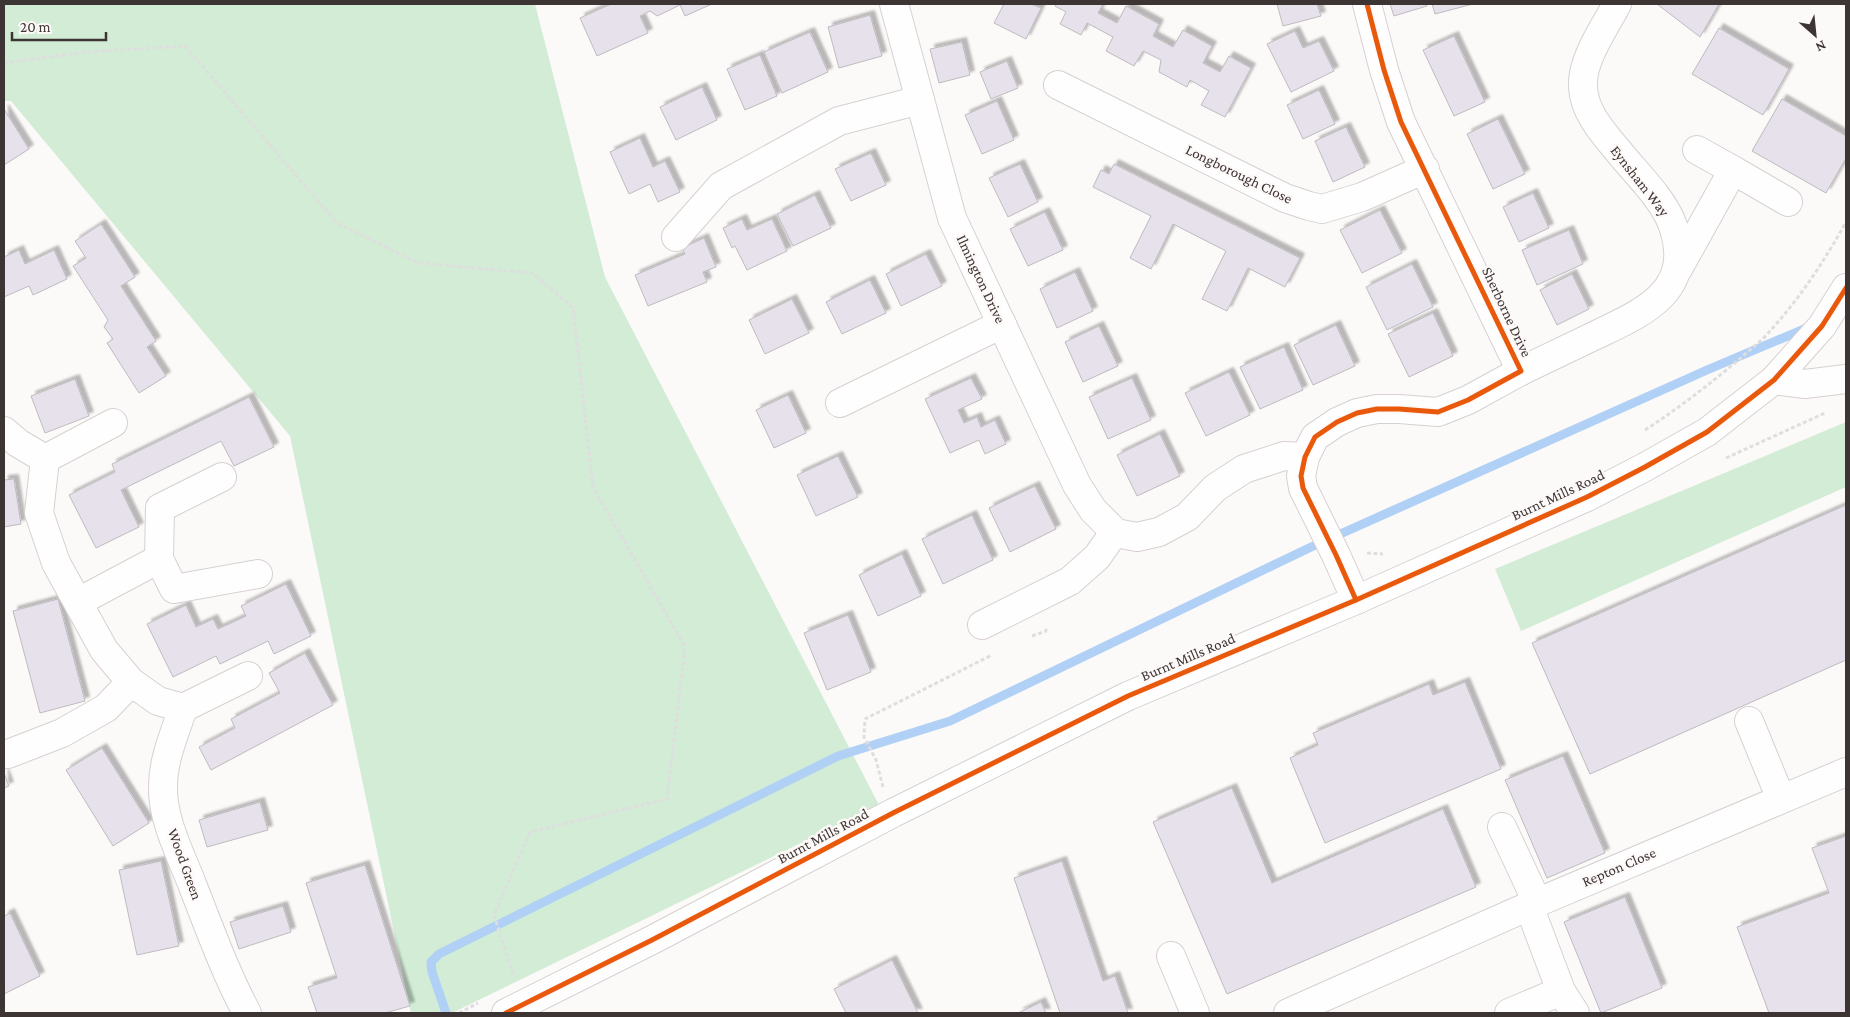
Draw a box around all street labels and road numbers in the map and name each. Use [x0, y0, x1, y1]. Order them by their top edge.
street label: Longborough Close [1183, 141, 1295, 208]
street label: Eynsham Way [1607, 142, 1673, 220]
street label: Ilmington Drive [953, 232, 1009, 326]
street label: Sherborne Drive [1479, 264, 1535, 360]
street label: Burnt Mills Road [1509, 466, 1607, 524]
street label: Burnt Mills Road [1139, 630, 1238, 684]
street label: Burnt Mills Road [775, 805, 871, 867]
street label: Wood Green [165, 826, 205, 902]
street label: Repton Close [1580, 844, 1659, 891]

